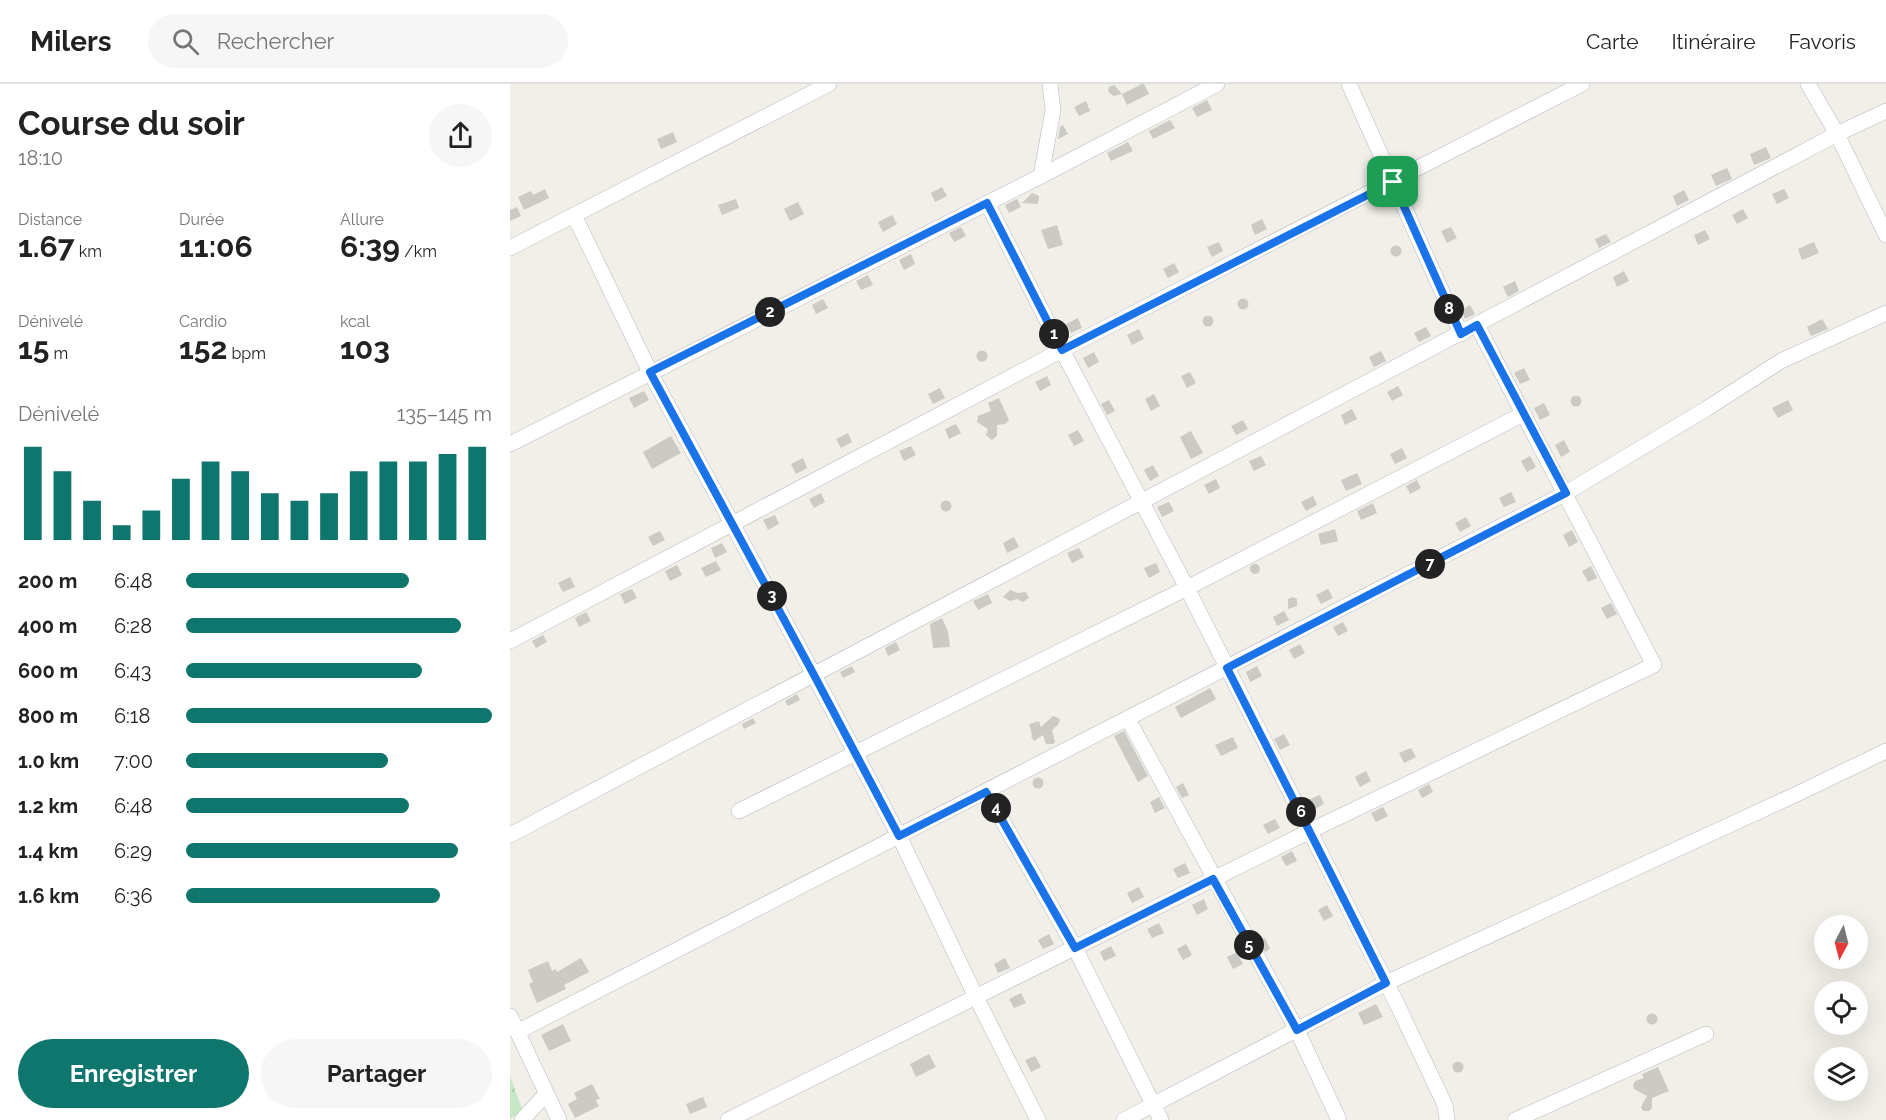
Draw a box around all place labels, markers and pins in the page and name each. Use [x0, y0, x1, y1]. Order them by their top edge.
pin [1367, 156, 1418, 207]
pin: 8 [1434, 294, 1464, 324]
pin: 2 [755, 297, 785, 327]
pin: 1 [1039, 319, 1069, 349]
pin: 7 [1415, 549, 1445, 579]
pin: 3 [757, 581, 787, 611]
pin: 4 [981, 793, 1011, 823]
pin: 6 [1286, 797, 1316, 827]
pin: 5 [1234, 930, 1264, 960]

